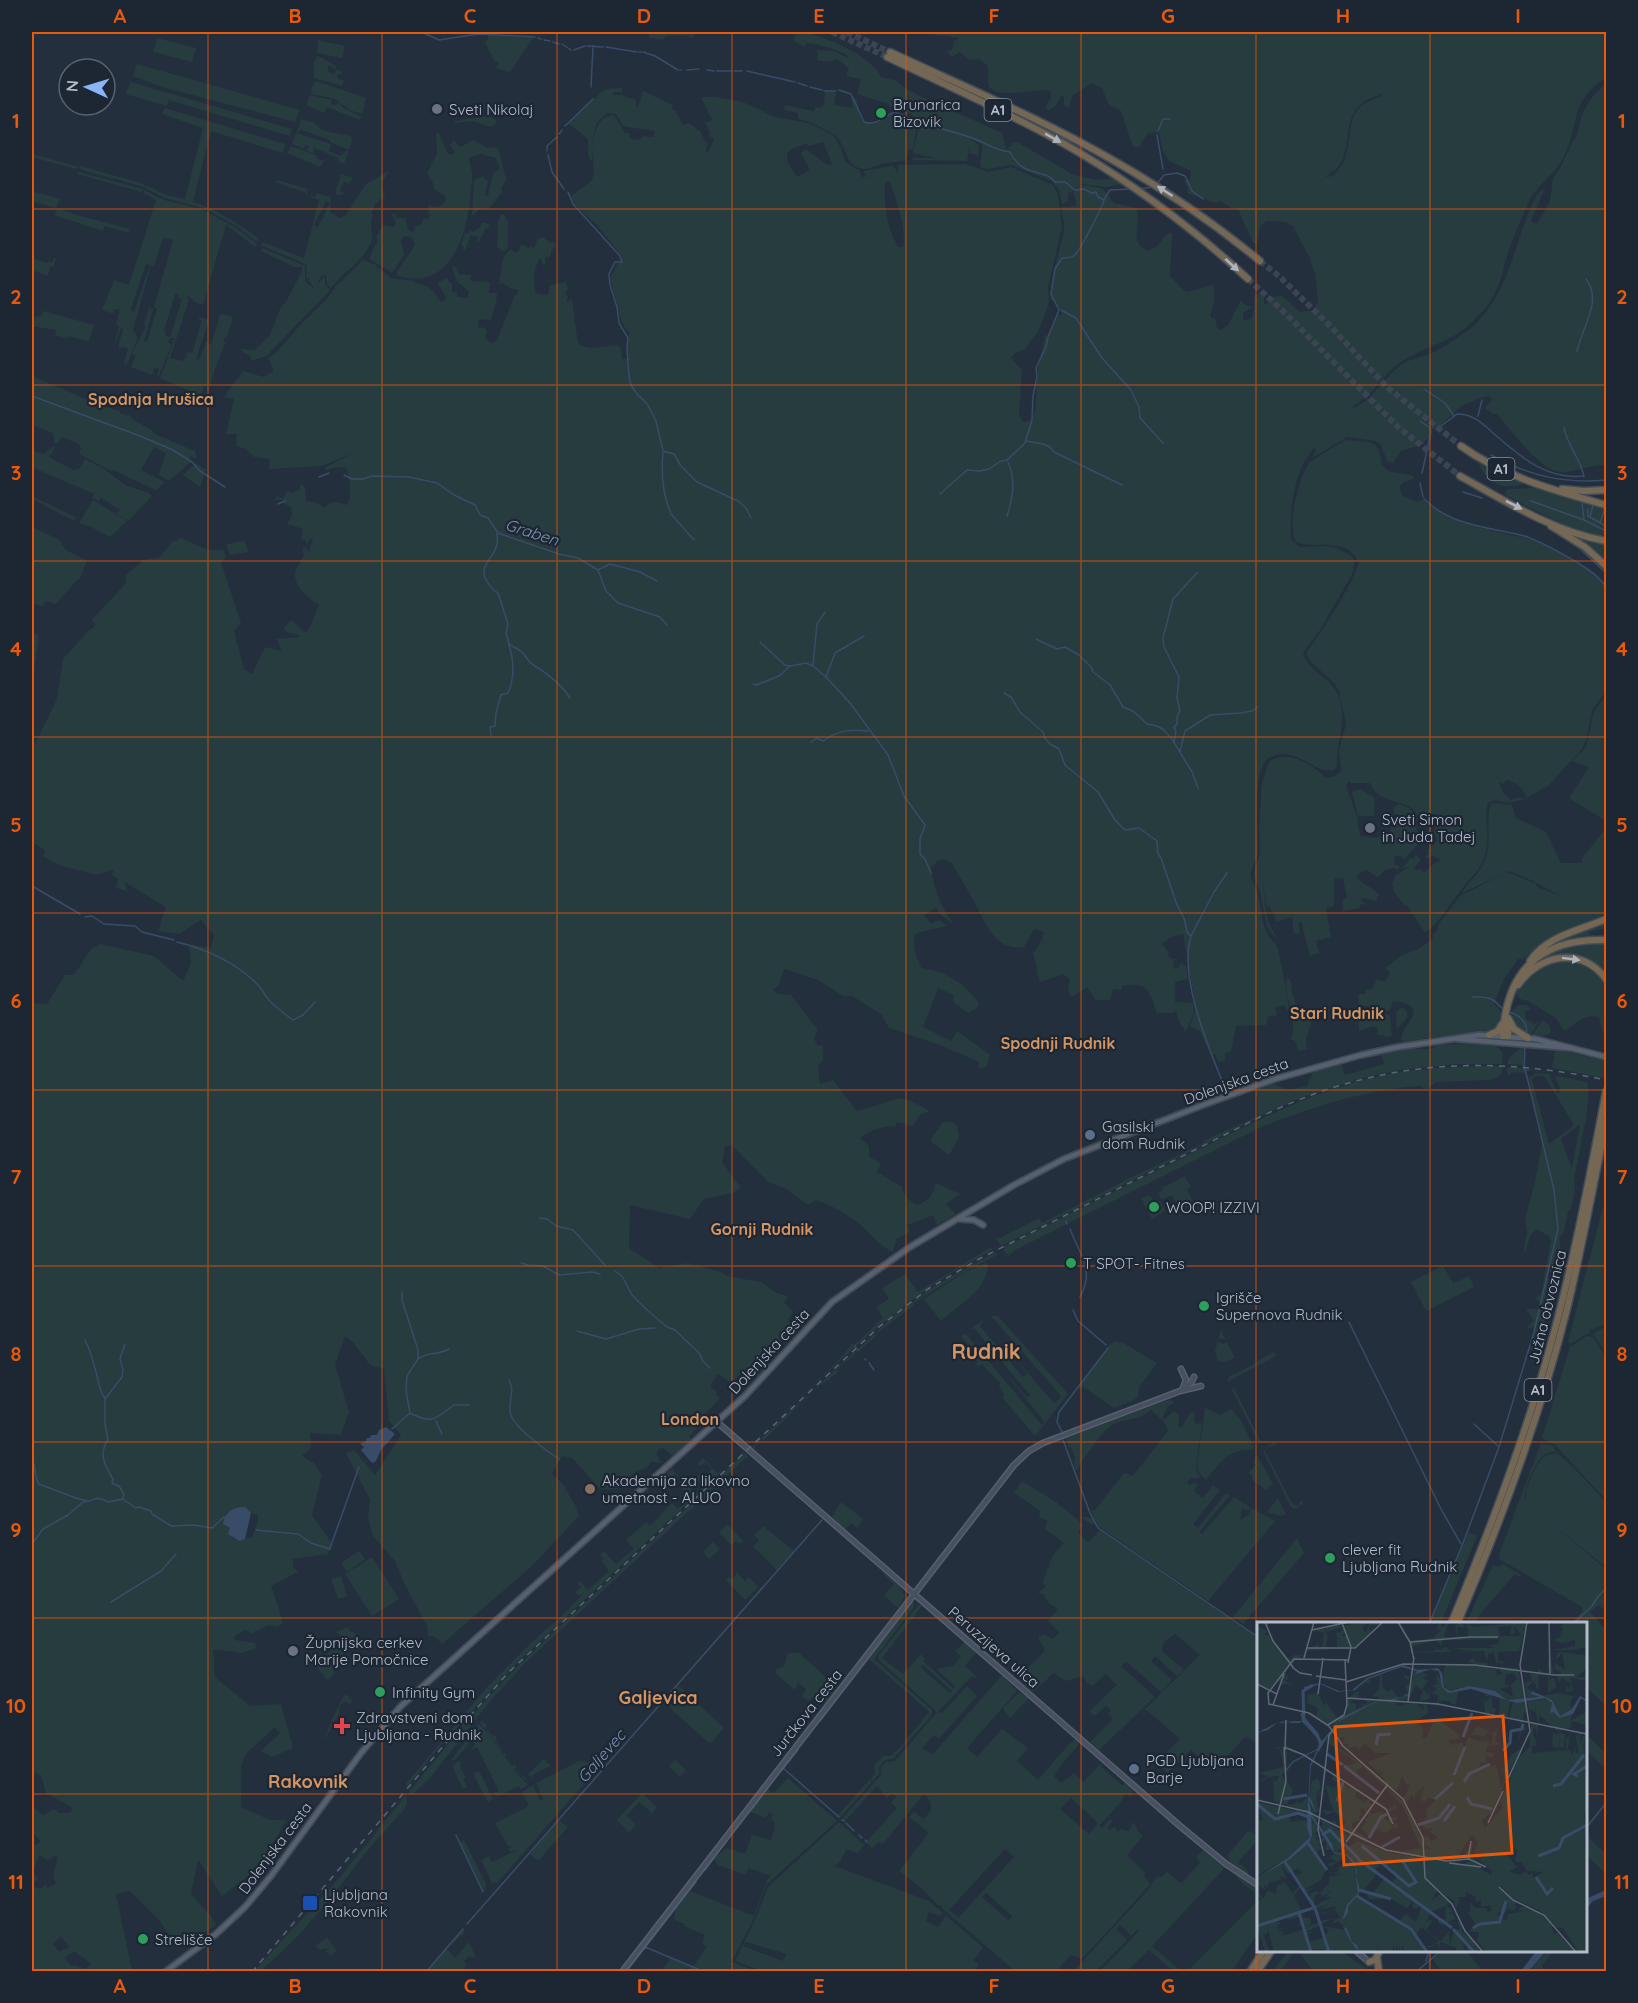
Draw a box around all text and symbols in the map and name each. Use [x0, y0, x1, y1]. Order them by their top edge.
text: A [114, 3, 127, 28]
text: B [288, 3, 302, 28]
text: C [464, 3, 477, 28]
text: D [637, 3, 651, 28]
text: E [813, 3, 825, 28]
text: F [988, 3, 1000, 28]
text: G [1161, 3, 1175, 28]
text: H [1336, 3, 1350, 28]
text: I [1515, 3, 1521, 28]
north arrow [57, 57, 117, 117]
text: N [62, 79, 82, 93]
place label: Brunarica Bizovik [893, 95, 961, 131]
road number: A1 [984, 99, 1012, 121]
place label: Sveti Nikolaj [449, 100, 534, 119]
marker: Sveti Nikolaj [430, 102, 444, 116]
marker: Brunarica Bizovik [874, 106, 888, 120]
text: 1 [12, 108, 20, 133]
text: 1 [1618, 108, 1626, 133]
one-way arrow [1045, 133, 1062, 143]
one-way arrow [1157, 186, 1173, 197]
one-way arrow [1224, 258, 1239, 271]
text: 2 [10, 284, 22, 309]
text: 2 [1616, 284, 1628, 309]
district label: Spodnja Hrušica [88, 389, 214, 409]
road number: A1 [1488, 458, 1514, 480]
text: 3 [11, 460, 21, 485]
text: 3 [1617, 460, 1627, 485]
one-way arrow [1505, 500, 1522, 509]
water label: Graben [503, 514, 562, 550]
text: 4 [10, 636, 22, 661]
text: 4 [1616, 636, 1628, 661]
place label: Sveti Simon in Juda Tadej [1382, 810, 1476, 846]
text: 5 [10, 812, 22, 837]
text: 5 [1616, 812, 1628, 837]
marker: Sveti Simon in Juda Tadej [1363, 821, 1377, 835]
one-way arrow [1562, 954, 1581, 963]
text: 6 [10, 988, 22, 1013]
text: 6 [1616, 988, 1628, 1013]
district label: Stari Rudnik [1290, 1003, 1384, 1023]
district label: Spodnji Rudnik [1001, 1033, 1115, 1053]
street label: Dolenjska cesta [1181, 1053, 1291, 1109]
place label: Gasilski dom Rudnik [1102, 1117, 1185, 1153]
marker: Gasilski dom Rudnik [1083, 1128, 1097, 1142]
text: 7 [11, 1164, 22, 1189]
text: 7 [1617, 1164, 1628, 1189]
place label: WOOP! IZZIVI [1166, 1198, 1260, 1217]
marker: WOOP! IZZIVI [1147, 1200, 1161, 1214]
district label: Gornji Rudnik [711, 1219, 813, 1239]
street label: Južna obvoznica [1524, 1248, 1570, 1366]
place label: T SPOT- Fitnes [1083, 1254, 1185, 1273]
marker: T SPOT- Fitnes [1064, 1256, 1078, 1270]
place label: Igrišče Supernova Rudnik [1216, 1288, 1342, 1324]
marker: Igrišče Supernova Rudnik [1197, 1299, 1211, 1313]
street label: Dolenjska cesta [725, 1304, 813, 1398]
district label: Rudnik [951, 1338, 1021, 1364]
text: 8 [11, 1341, 22, 1366]
text: 8 [1617, 1341, 1628, 1366]
road number: A1 [1524, 1379, 1552, 1401]
district label: London [661, 1409, 719, 1429]
place label: Akademija za likovno umetnost - ALUO [602, 1471, 750, 1507]
marker: Akademija za likovno umetnost - ALUO [583, 1482, 597, 1496]
text: 9 [10, 1517, 22, 1542]
text: 9 [1616, 1517, 1628, 1542]
place label: clever fit Ljubljana Rudnik [1342, 1540, 1457, 1576]
marker: clever fit Ljubljana Rudnik [1323, 1551, 1337, 1565]
street label: Peruzzijeva ulica [944, 1602, 1044, 1692]
inset map [1257, 1622, 1587, 1952]
place label: Župnijska cerkev Marije Pomočnice [305, 1633, 429, 1669]
marker: Župnijska cerkev Marije Pomočnice [286, 1644, 300, 1658]
street label: Jurčkova cesta [766, 1665, 846, 1761]
place label: Infinity Gym [392, 1683, 475, 1702]
marker: Infinity Gym [373, 1685, 387, 1699]
district label: Galjevica [618, 1686, 698, 1709]
text: 10 [6, 1693, 26, 1718]
text: 10 [1612, 1693, 1632, 1718]
place label: Zdravstveni dom Ljubljana - Rudnik [356, 1708, 481, 1744]
marker: Zdravstveni dom Ljubljana - Rudnik [333, 1717, 351, 1735]
water label: Galjevec [573, 1724, 630, 1787]
place label: PGD Ljubljana Barje [1146, 1751, 1244, 1787]
marker: PGD Ljubljana Barje [1127, 1762, 1141, 1776]
district label: Rakovnik [268, 1770, 348, 1793]
street label: Dolenjska cesta [234, 1798, 316, 1898]
text: 11 [8, 1869, 24, 1894]
text: 11 [1614, 1869, 1630, 1894]
place label: Ljubljana Rakovnik [324, 1885, 388, 1921]
marker: Ljubljana Rakovnik [301, 1894, 319, 1912]
place label: Strelišče [155, 1930, 212, 1949]
marker: Strelišče [136, 1932, 150, 1946]
text: A [114, 1973, 127, 1998]
text: B [288, 1973, 302, 1998]
text: C [464, 1973, 477, 1998]
text: D [637, 1973, 651, 1998]
text: E [813, 1973, 825, 1998]
text: F [988, 1973, 1000, 1998]
text: G [1161, 1973, 1175, 1998]
text: H [1336, 1973, 1350, 1998]
text: I [1515, 1973, 1521, 1998]

